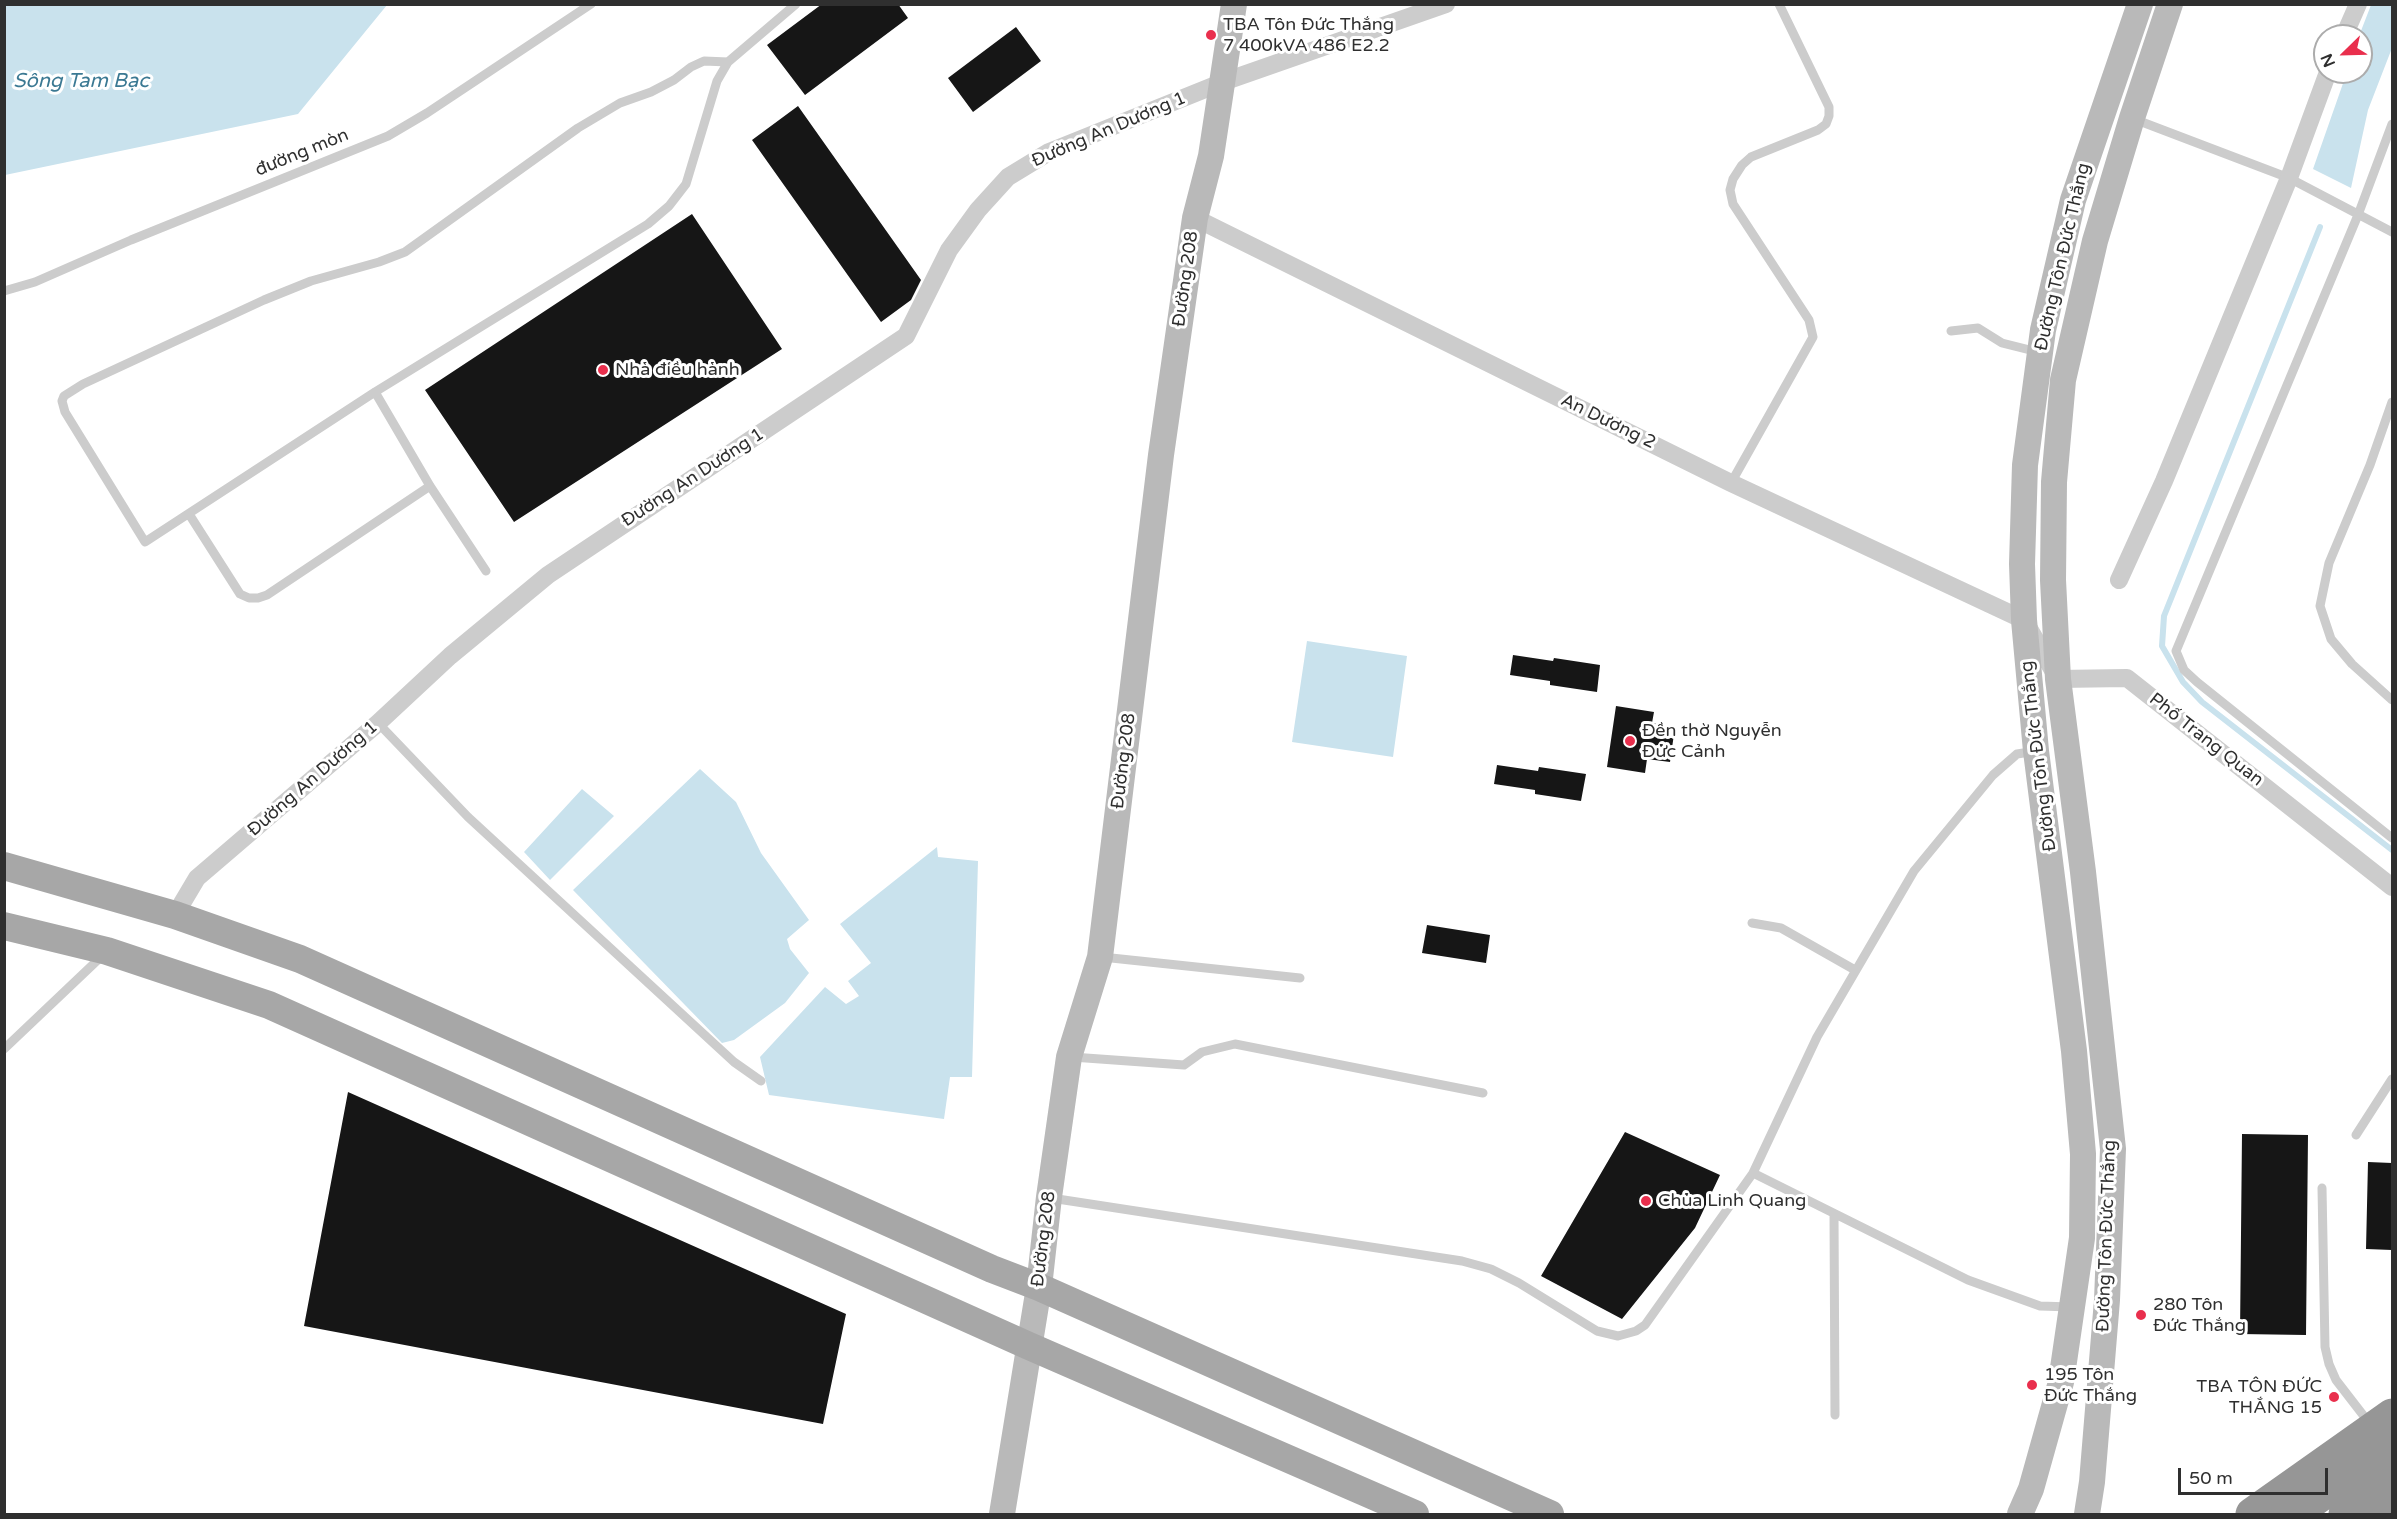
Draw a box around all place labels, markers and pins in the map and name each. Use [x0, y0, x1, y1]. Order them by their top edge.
place label: TBA Tôn Đức Thắng 7 400kVA 486 E2.2 [1223, 14, 1394, 57]
marker: TBA Tôn Đức Thắng 7 400kVA 486 E2.2 [1204, 28, 1218, 42]
place label: Nhà điều hành [615, 359, 740, 381]
marker: Nhà điều hành [596, 363, 610, 377]
place label: Đền thờ Nguyễn Đức Cảnh [1642, 720, 1782, 762]
marker: Đền thờ Nguyễn Đức Cảnh [1623, 734, 1637, 748]
place label: Chùa Linh Quang [1658, 1190, 1806, 1212]
marker: Chùa Linh Quang [1639, 1194, 1653, 1208]
place label: 280 Tôn Đức Thắng [2153, 1294, 2246, 1336]
marker: 280 Tôn Đức Thắng [2134, 1308, 2148, 1322]
place label: 195 Tôn Đức Thắng [2044, 1364, 2137, 1406]
place label: TBA TÔN ĐỨC THẮNG 15 [2196, 1376, 2322, 1418]
marker: 195 Tôn Đức Thắng [2025, 1378, 2039, 1392]
marker: TBA TÔN ĐỨC THẮNG 15 [2327, 1390, 2341, 1404]

